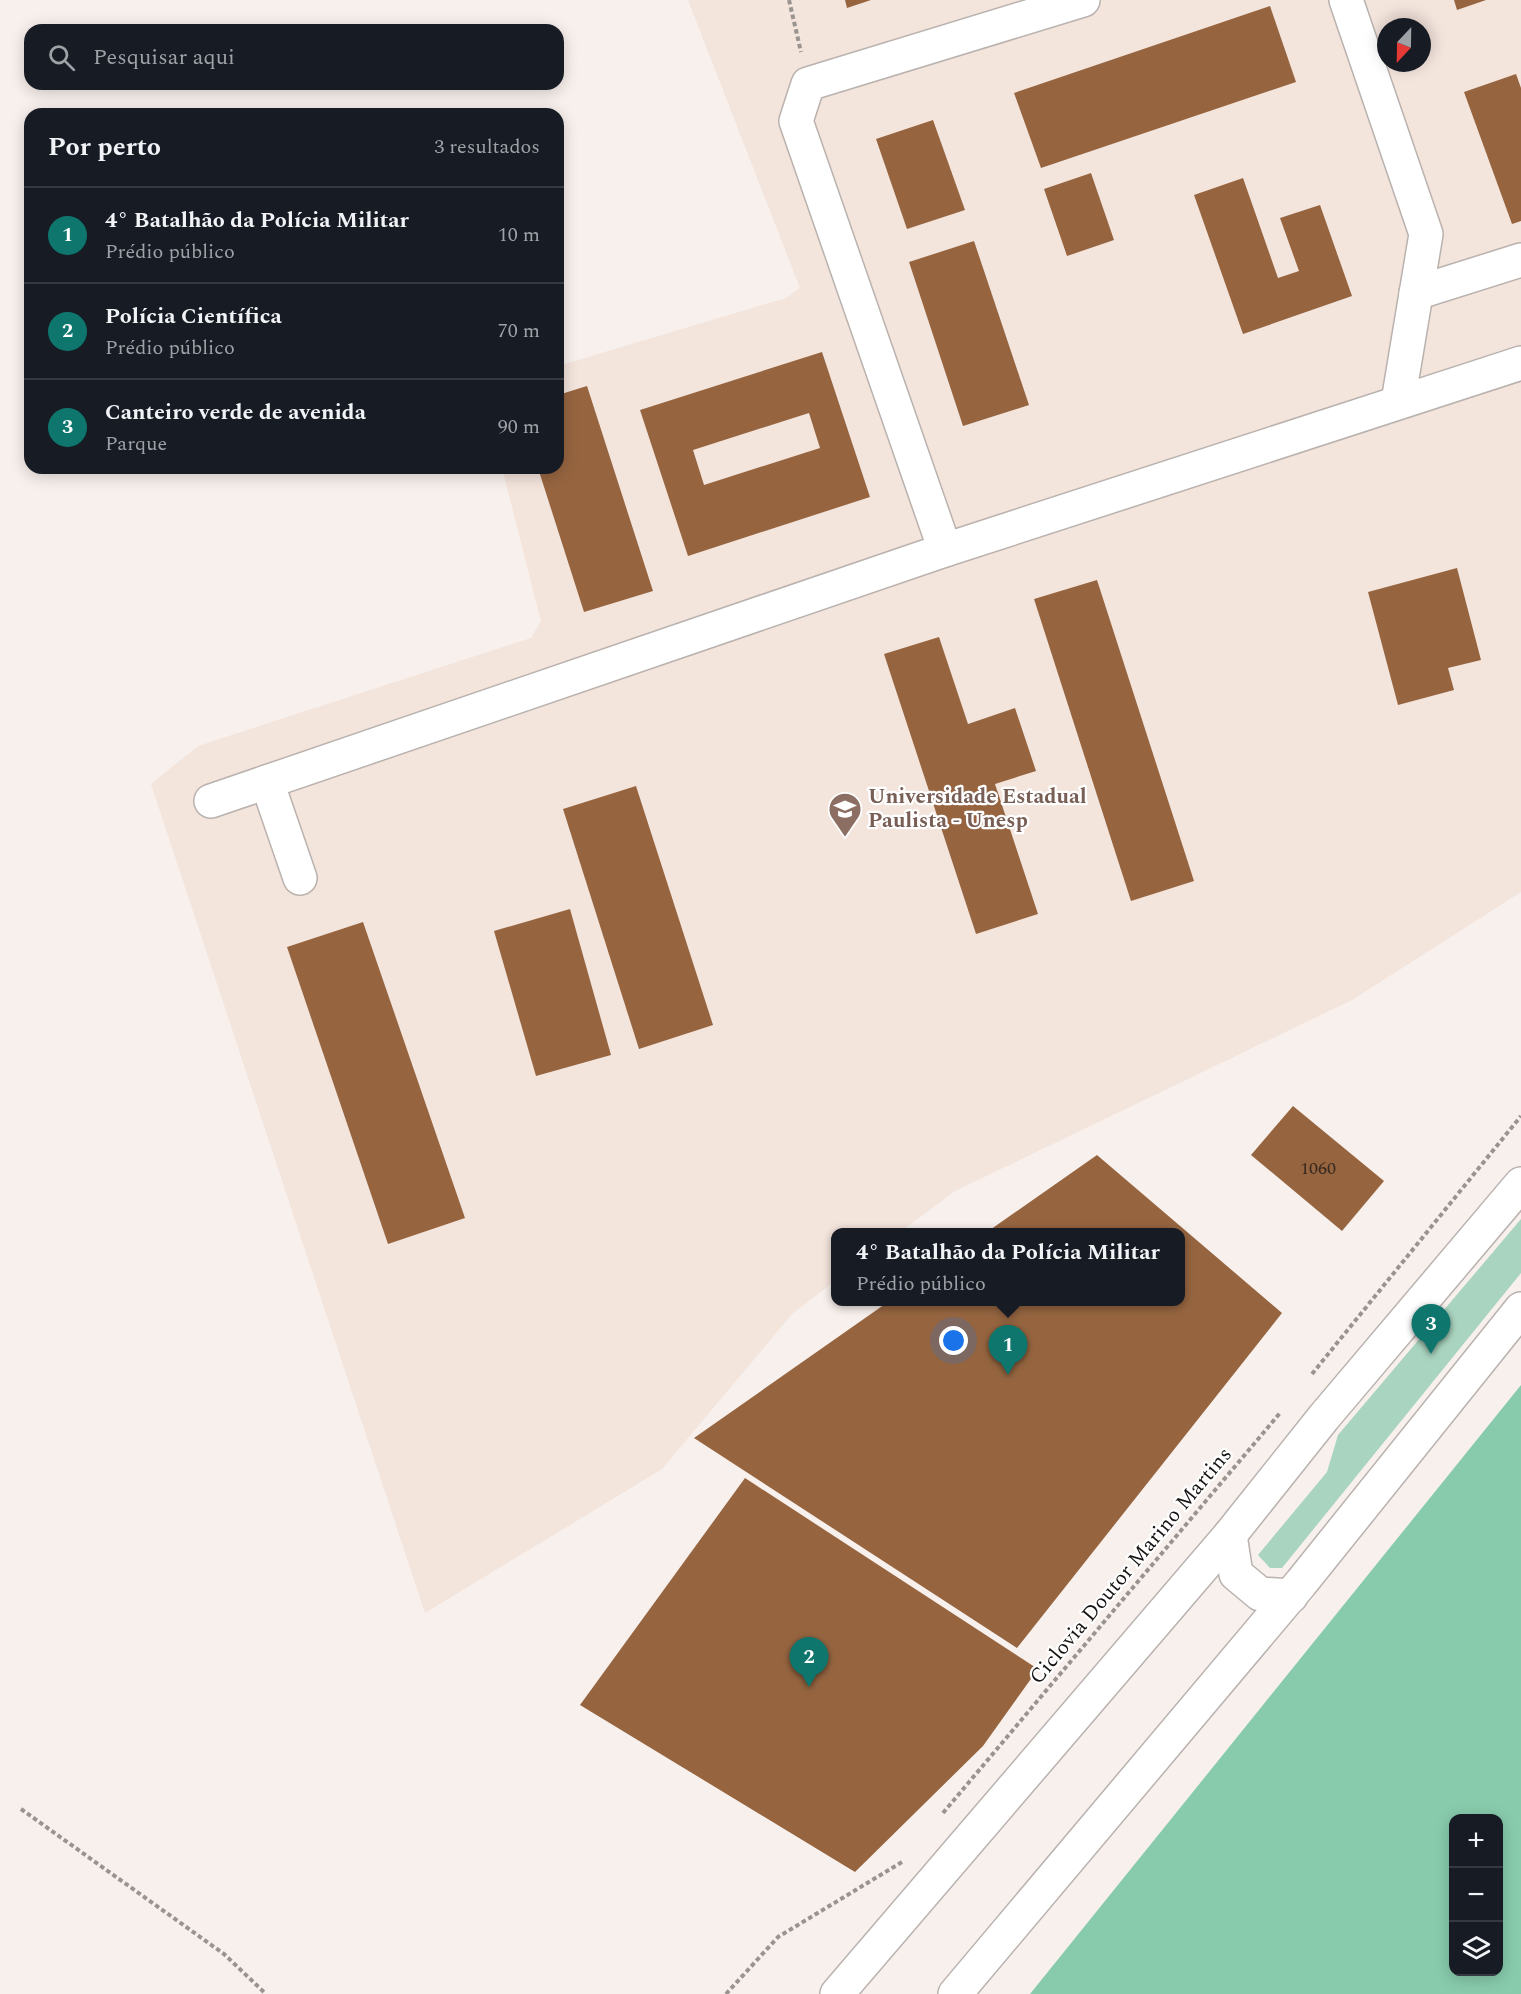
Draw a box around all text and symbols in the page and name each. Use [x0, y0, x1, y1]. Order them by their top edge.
north arrow [1377, 18, 1431, 72]
search box [24, 24, 564, 90]
icon: search [45, 41, 78, 74]
text: Pesquisar aqui [93, 41, 235, 74]
text: Por perto [48, 127, 161, 167]
text: 3 resultados [434, 132, 540, 162]
text: 4° Batalhão da Polícia Militar [105, 204, 409, 237]
text: 1 [62, 220, 73, 250]
text: 10 m [498, 220, 540, 250]
text: Prédio público [105, 237, 235, 267]
text: Polícia Científica [105, 300, 282, 333]
text: 2 [62, 316, 73, 346]
text: 70 m [498, 316, 540, 346]
text: Prédio público [105, 333, 235, 363]
text: Canteiro verde de avenida [105, 396, 366, 429]
text: 3 [62, 412, 73, 442]
text: 90 m [498, 412, 540, 442]
text: Parque [105, 429, 167, 459]
place label: Universidade Estadual Paulista - Unesp [868, 781, 1087, 837]
school or university icon: Universidade Estadual Paulista - Unesp [827, 791, 863, 838]
house number: 1060 [1300, 1155, 1336, 1182]
popup [831, 1228, 1185, 1306]
text: 4° Batalhão da Polícia Militar [856, 1236, 1160, 1269]
text: Prédio público [856, 1269, 986, 1299]
pin: 3 [1412, 1304, 1450, 1354]
your location [939, 1326, 968, 1355]
pin: 1 [988, 1326, 1028, 1375]
street label: Ciclovia Doutor Marino Martins [1022, 1440, 1240, 1692]
pin: 2 [790, 1638, 828, 1687]
map controls [1449, 1814, 1503, 1976]
button: + [1449, 1814, 1503, 1868]
button: − [1449, 1868, 1503, 1922]
button: layers [1449, 1922, 1503, 1976]

